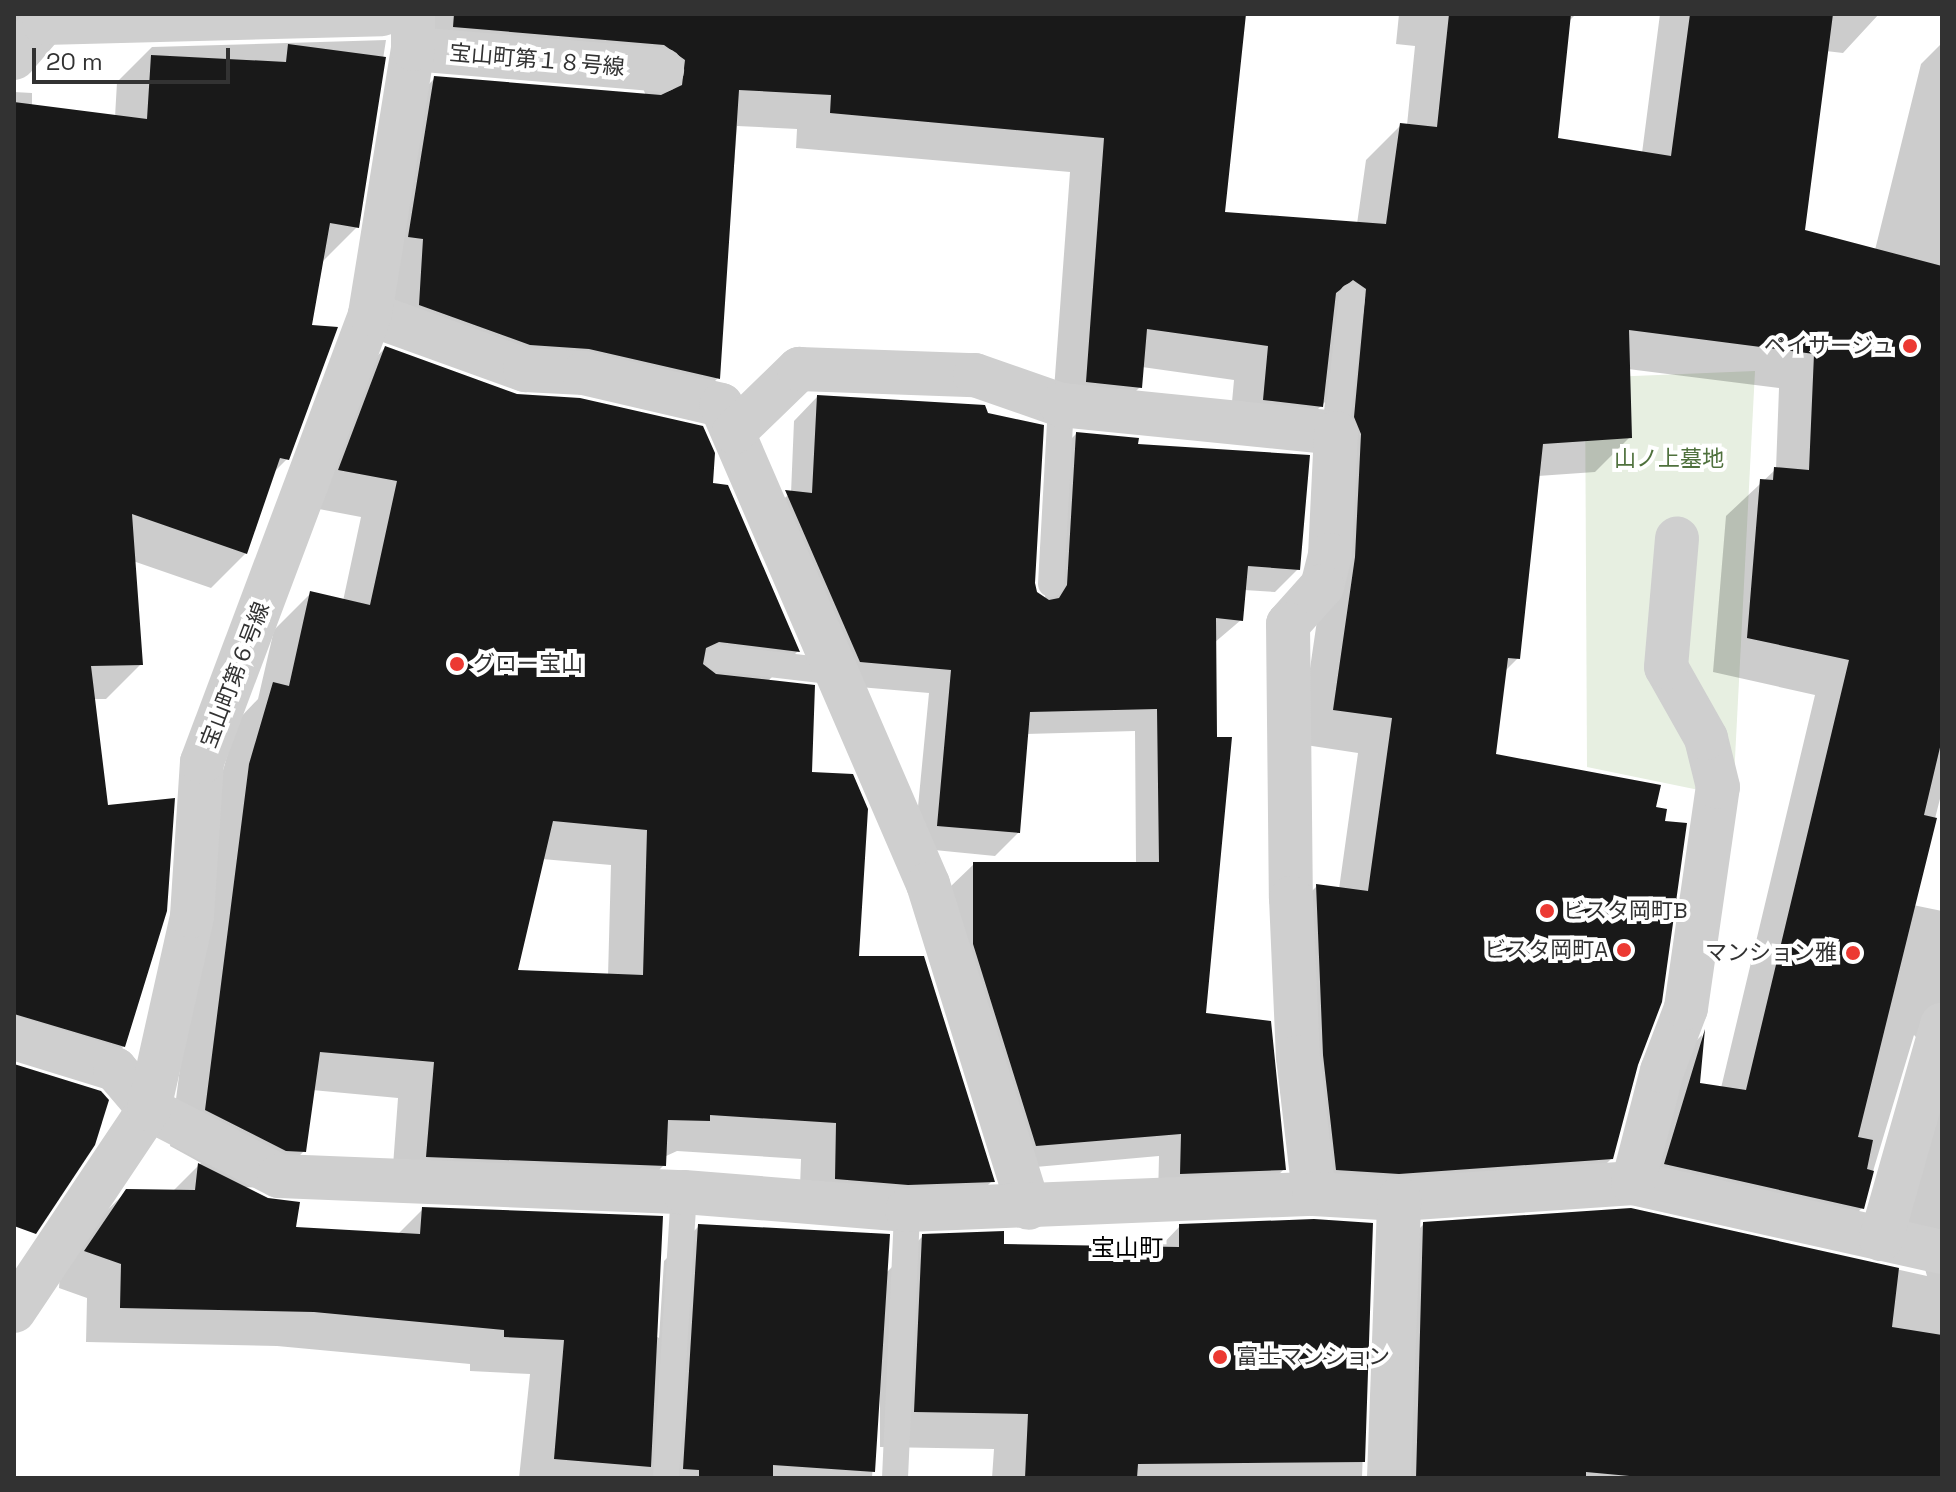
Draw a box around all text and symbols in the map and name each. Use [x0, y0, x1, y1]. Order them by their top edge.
scale bar [36, 32, 234, 82]
street label: 宝山町第１８号線 [448, 39, 626, 81]
text: 20 m [46, 46, 103, 77]
place label: ペイサージュ [1762, 333, 1894, 359]
marker: ペイサージュ [1901, 337, 1919, 355]
park label: 山ノ上墓地 [1614, 446, 1724, 472]
street label: 宝山町第６号線 [195, 598, 275, 752]
place label: グロー宝山 [473, 651, 583, 677]
marker: グロー宝山 [448, 655, 466, 673]
place label: ビスタ岡町B [1563, 898, 1688, 924]
marker: ビスタ岡町B [1538, 902, 1556, 920]
place label: ビスタ岡町A [1484, 937, 1608, 963]
place label: マンション雅 [1705, 940, 1837, 966]
marker: ビスタ岡町A [1615, 941, 1633, 959]
marker: マンション雅 [1844, 944, 1862, 962]
district label: 宝山町 [1091, 1234, 1163, 1262]
place label: 富士マンション [1236, 1344, 1390, 1370]
marker: 富士マンション [1211, 1348, 1229, 1366]

